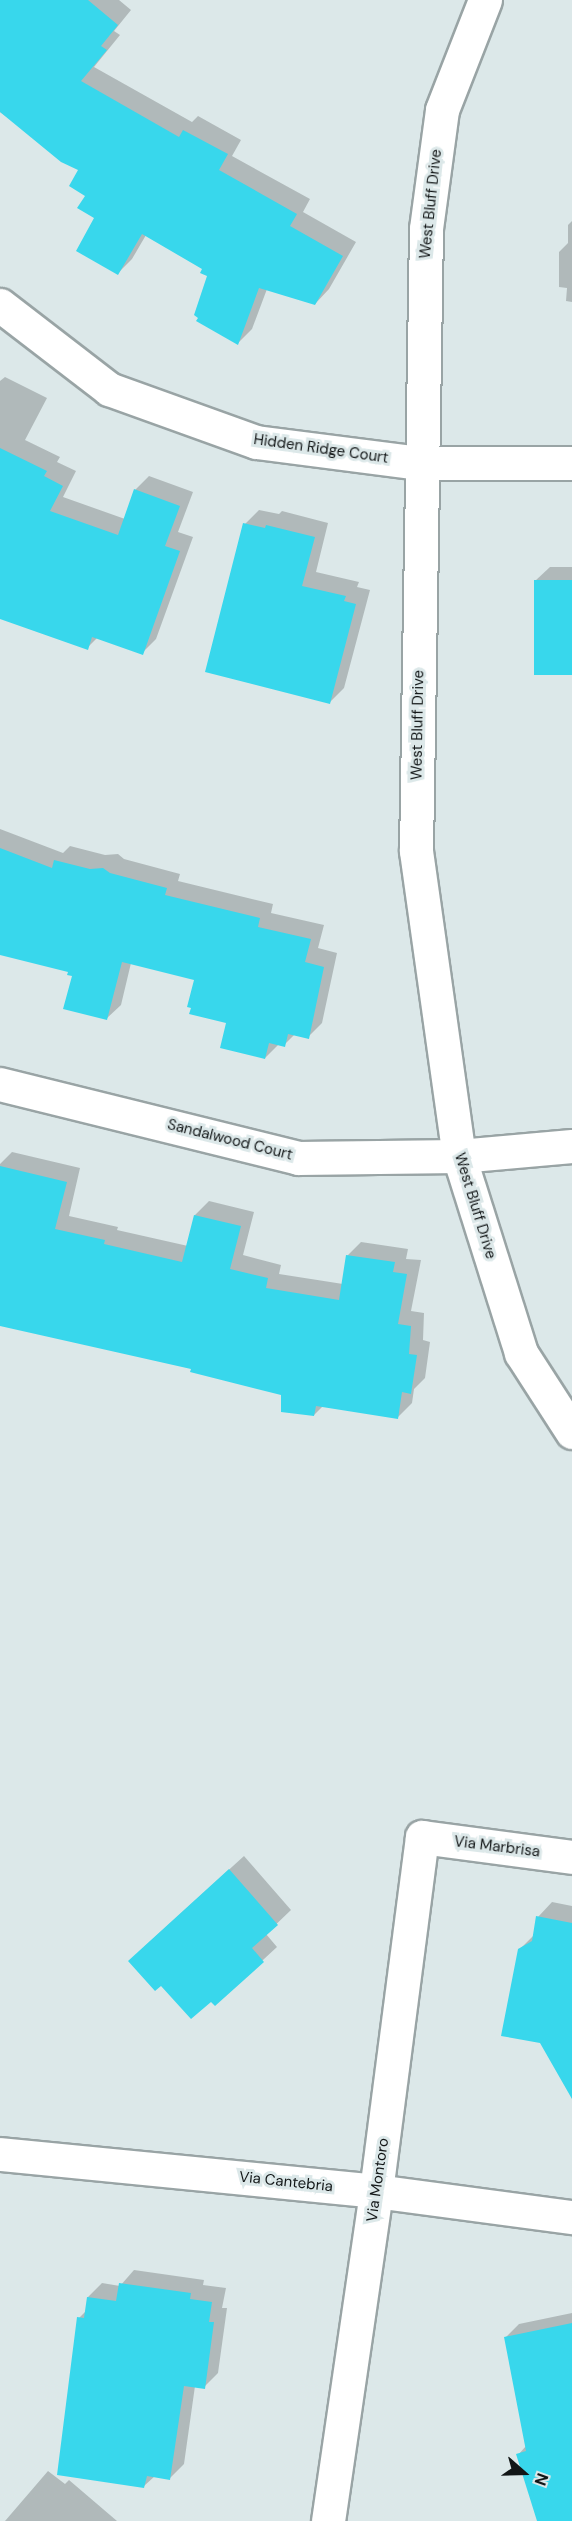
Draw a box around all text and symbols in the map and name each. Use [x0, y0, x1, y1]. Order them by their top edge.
street label: West Bluff Drive [416, 148, 446, 260]
street label: Hidden Ridge Court [252, 431, 390, 467]
street label: West Bluff Drive [408, 670, 428, 780]
street label: Sandalwood Court [166, 1116, 294, 1164]
street label: West Bluff Drive [450, 1151, 500, 1261]
street label: Via Marbrisa [453, 1833, 541, 1861]
street label: Via Montoro [363, 2137, 393, 2223]
street label: Via Cantebria [238, 2168, 334, 2196]
north arrow [494, 2443, 554, 2503]
text: N [530, 2470, 553, 2488]

